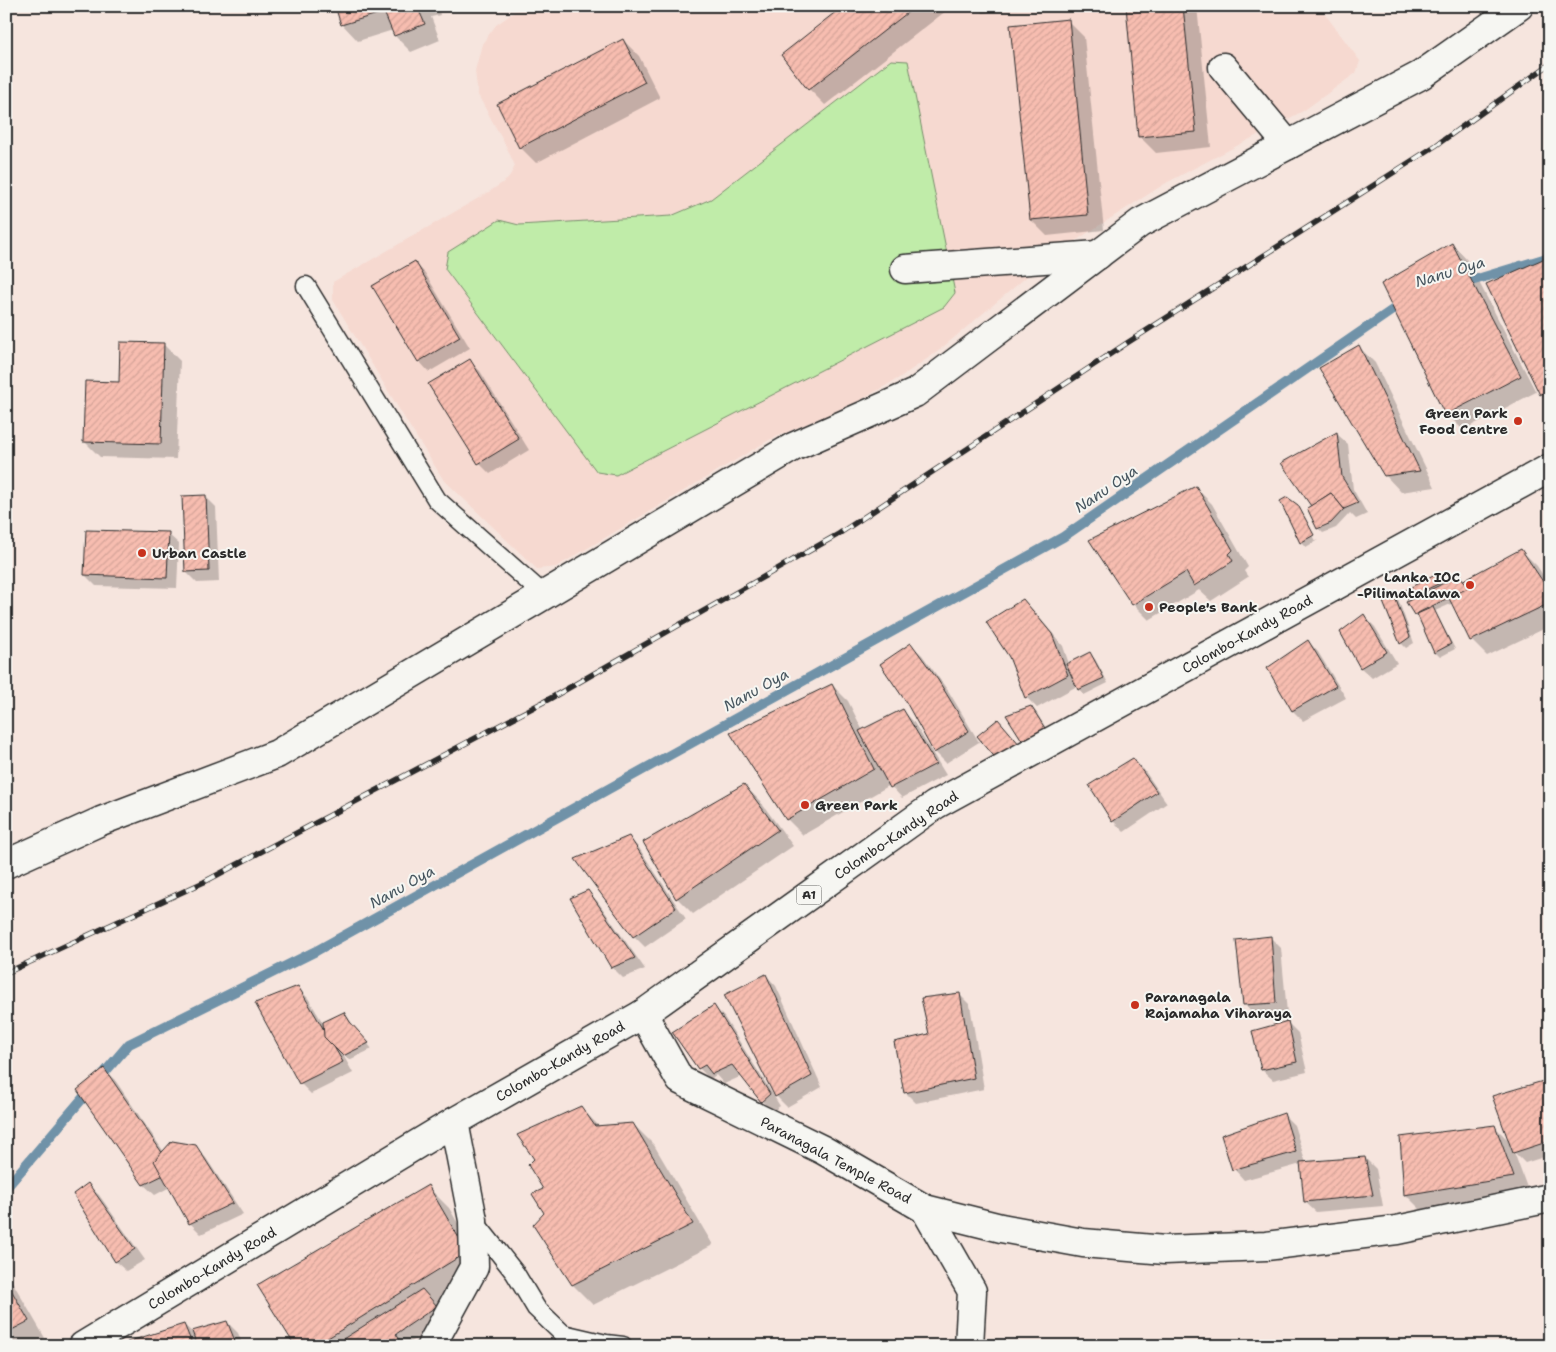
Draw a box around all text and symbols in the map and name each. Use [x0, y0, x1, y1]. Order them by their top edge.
water label: Nanu Oya [1413, 252, 1487, 292]
place label: Green Park Food Centre [1419, 404, 1508, 438]
marker: Green Park Food Centre [1512, 415, 1524, 427]
water label: Nanu Oya [1071, 461, 1141, 517]
place label: Urban Castle [152, 544, 247, 562]
marker: Urban Castle [136, 547, 148, 559]
place label: Lanka IOC -Pilimatalawa [1357, 568, 1460, 602]
marker: Lanka IOC -Pilimatalawa [1464, 579, 1476, 591]
street label: Colombo-Kandy Road [1179, 591, 1315, 677]
place label: People's Bank [1159, 598, 1258, 616]
marker: People's Bank [1143, 601, 1155, 613]
water label: Nanu Oya [720, 664, 792, 716]
street label: Colombo-Kandy Road [830, 787, 962, 883]
place label: Green Park [815, 796, 898, 814]
marker: Green Park [799, 799, 811, 811]
water label: Nanu Oya [366, 861, 438, 913]
road number: A1 [796, 886, 822, 904]
place label: Paranagala Rajamaha Viharaya [1145, 988, 1292, 1022]
marker: Paranagala Rajamaha Viharaya [1129, 999, 1141, 1011]
street label: Colombo-Kandy Road [492, 1017, 628, 1105]
street label: Paranagala Temple Road [757, 1112, 915, 1208]
street label: Colombo-Kandy Road [145, 1223, 279, 1313]

